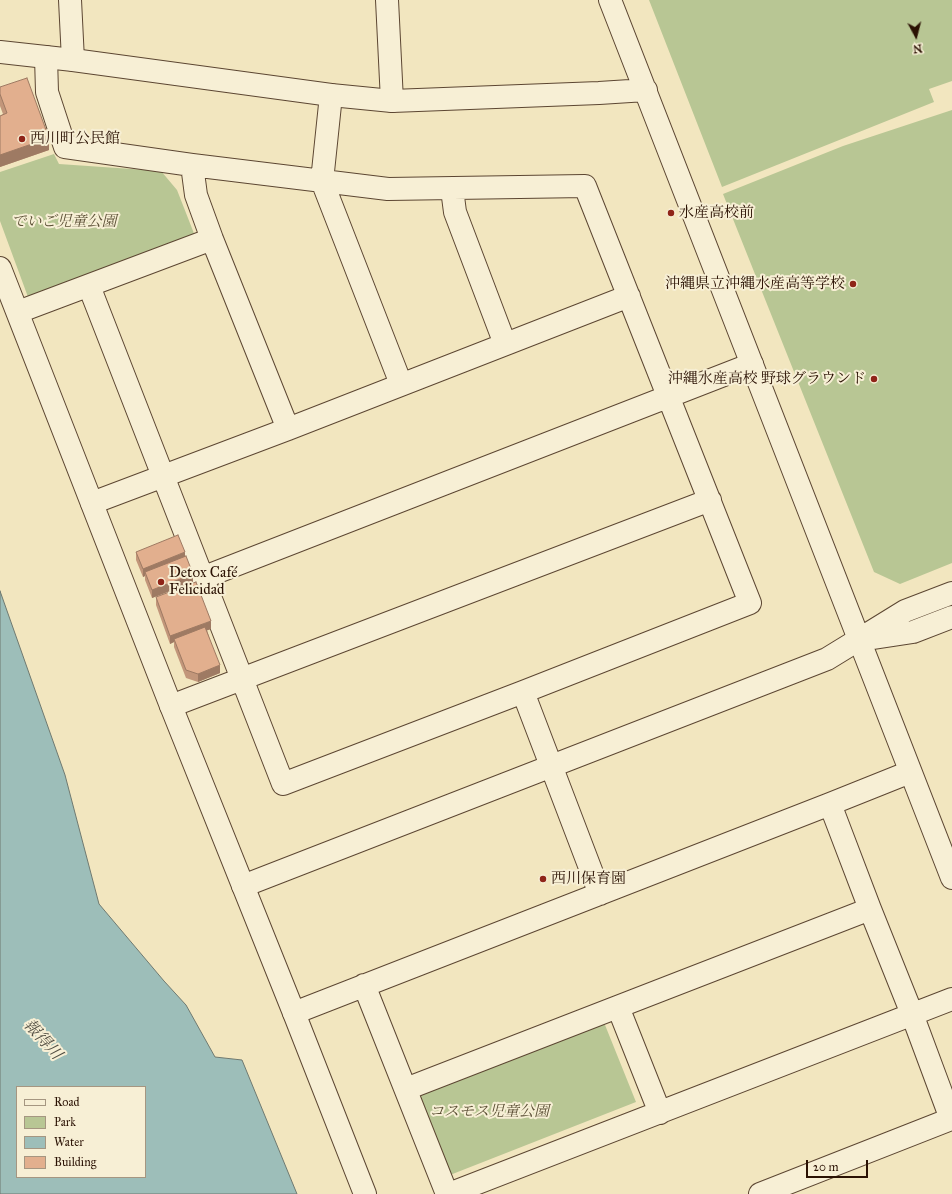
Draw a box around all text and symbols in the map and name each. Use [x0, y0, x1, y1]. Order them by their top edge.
north arrow [896, 16, 936, 56]
text: N [912, 41, 923, 55]
place label: 西川町公民館 [30, 130, 120, 148]
marker: 西川町公民館 [17, 134, 27, 144]
place label: 水産高校前 [679, 204, 754, 222]
marker: 水産高校前 [666, 208, 676, 218]
park label: でいご児童公園 [12, 213, 116, 231]
place label: 沖縄県立沖縄水産高等学校 [665, 275, 845, 293]
marker: 沖縄県立沖縄水産高等学校 [848, 279, 858, 289]
place label: 沖縄水産高校 野球グラウンド [668, 370, 866, 388]
marker: 沖縄水産高校 野球グラウンド [869, 374, 879, 384]
place label: Detox Café Felicidad [169, 564, 238, 599]
marker: Detox Café Felicidad [156, 577, 166, 587]
place label: 西川保育園 [551, 870, 626, 888]
marker: 西川保育園 [538, 874, 548, 884]
water label: 報得川 [19, 1016, 65, 1064]
legend [16, 1086, 146, 1178]
text: Road [54, 1095, 80, 1109]
park label: コスモス児童公園 [429, 1103, 549, 1121]
text: Park [54, 1115, 76, 1129]
text: Water [54, 1135, 84, 1149]
scale bar [808, 1152, 870, 1178]
text: Building [54, 1155, 96, 1169]
text: 20 m [813, 1160, 839, 1174]

